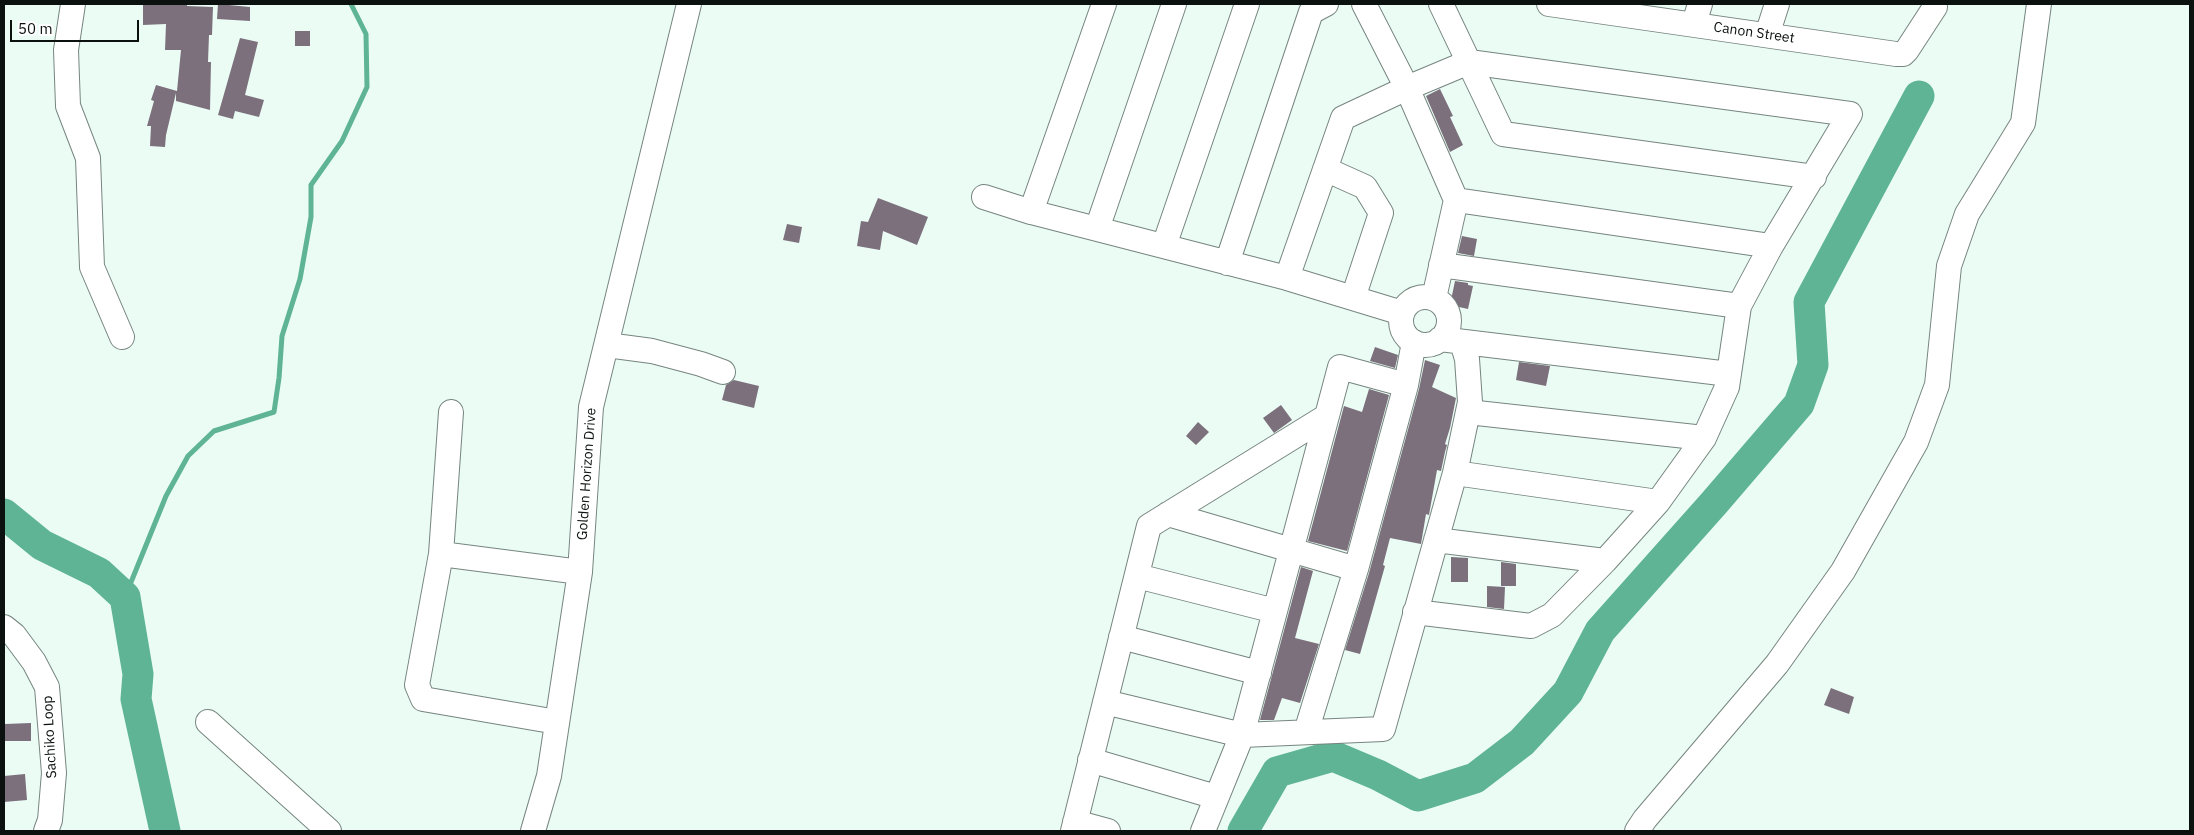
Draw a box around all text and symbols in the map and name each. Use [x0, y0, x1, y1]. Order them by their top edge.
scale bar [12, 10, 141, 42]
text: 50 m [18, 19, 53, 38]
street label: Canon Street [1712, 19, 1796, 47]
street label: Golden Horizon Drive [574, 407, 600, 541]
street label: Sachiko Loop [39, 695, 61, 779]

